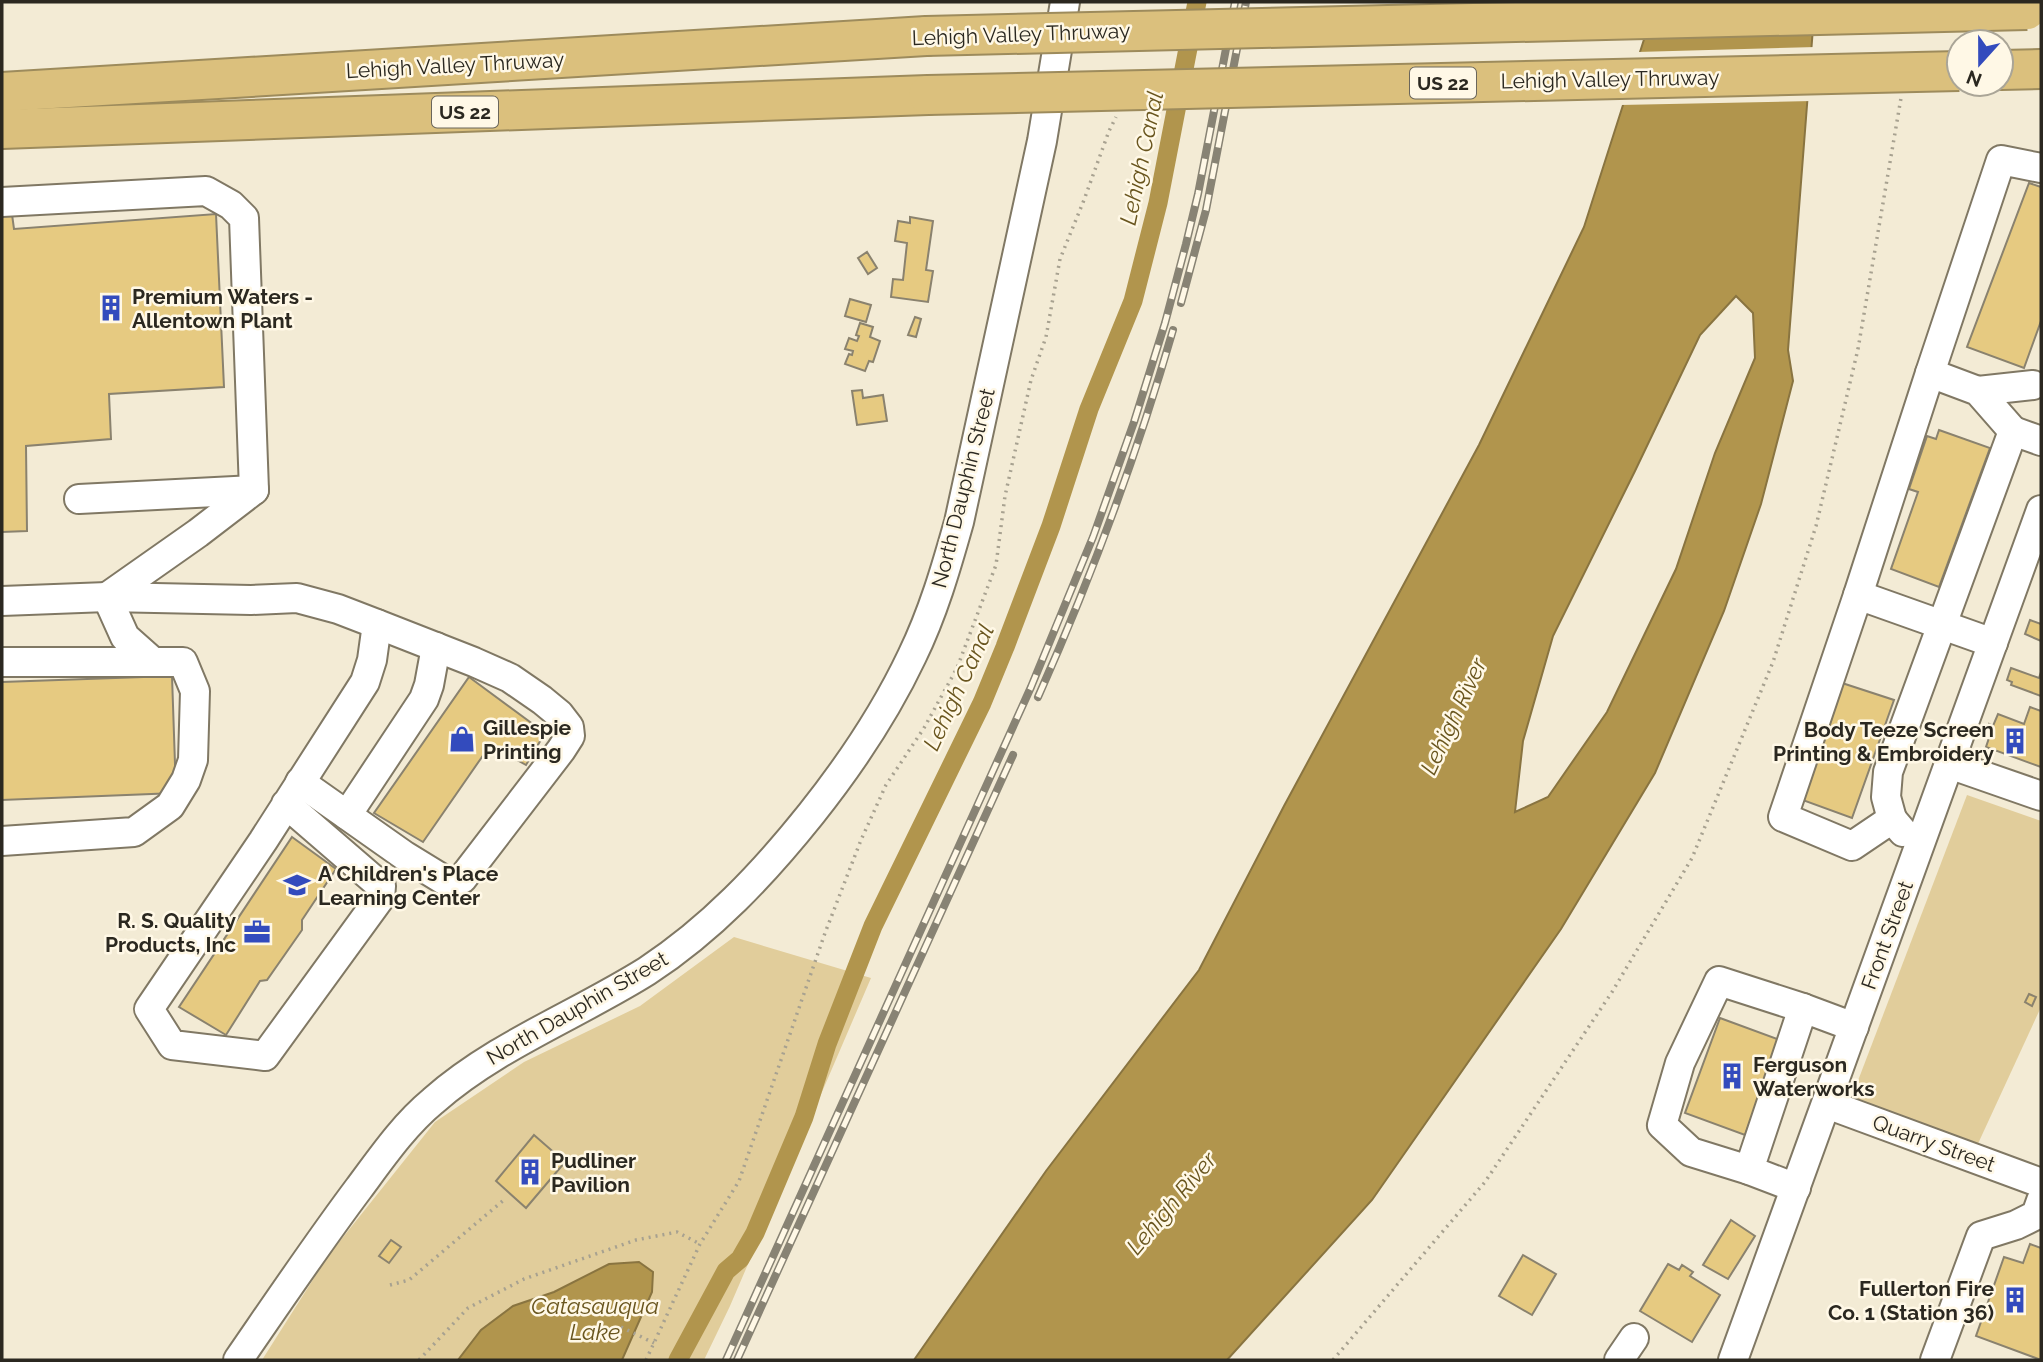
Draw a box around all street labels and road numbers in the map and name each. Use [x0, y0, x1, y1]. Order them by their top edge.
street label: Lehigh Valley Thruway [911, 18, 1131, 50]
street label: Lehigh Valley Thruway [345, 47, 565, 83]
street label: Lehigh Valley Thruway [1500, 65, 1720, 93]
road number: US 22 [1410, 68, 1476, 99]
road number: US 22 [432, 96, 498, 128]
street label: North Dauphin Street [926, 386, 1000, 590]
street label: Front Street [1856, 877, 1918, 993]
street label: North Dauphin Street [482, 946, 672, 1070]
street label: Quarry Street [1869, 1109, 1999, 1177]

